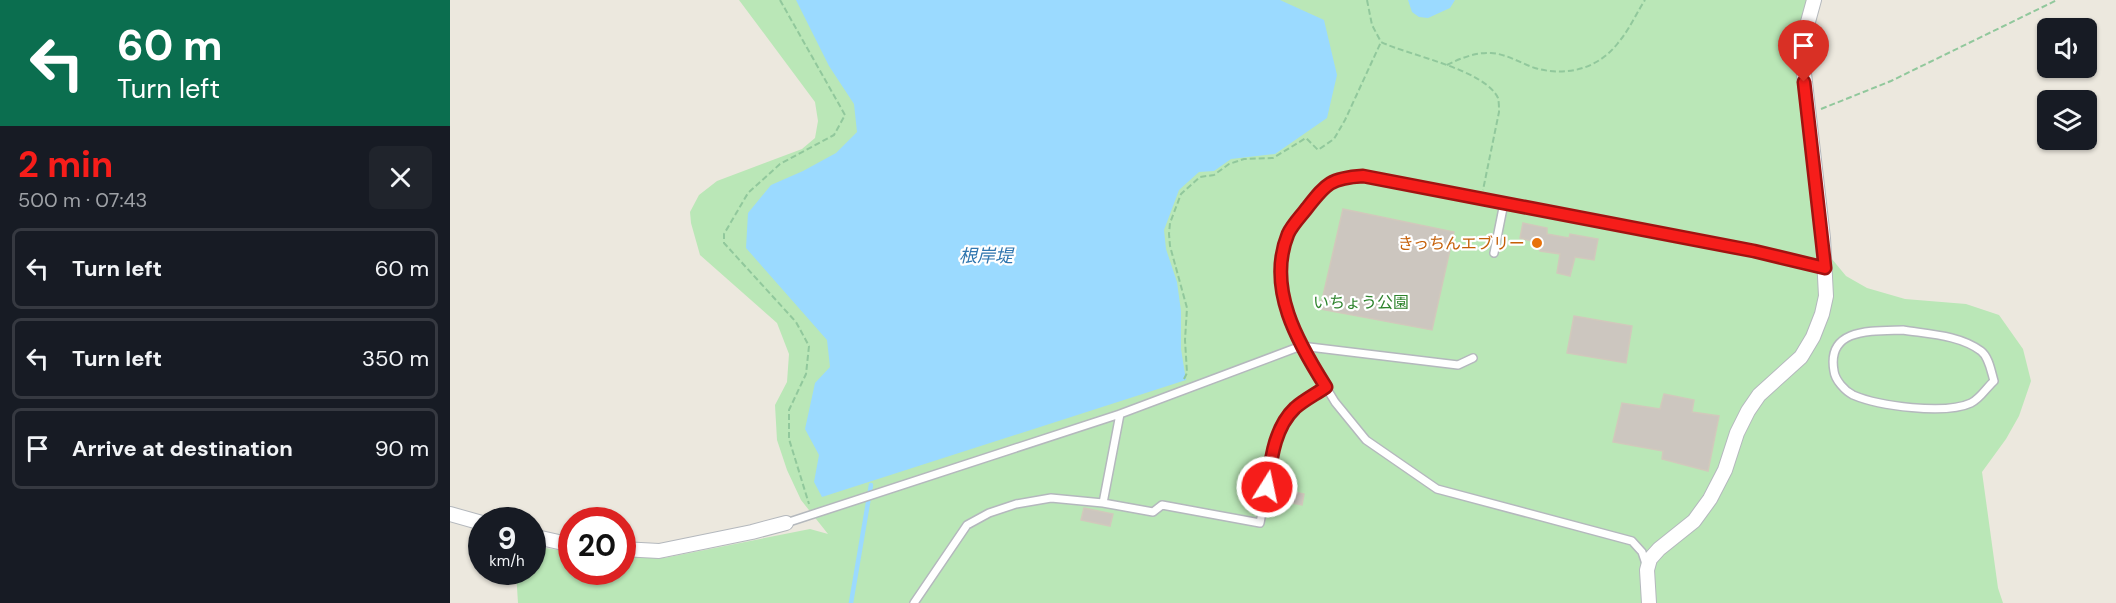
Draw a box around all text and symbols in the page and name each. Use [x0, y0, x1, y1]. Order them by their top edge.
text: 60 m [117, 18, 223, 73]
map controls [2037, 18, 2097, 150]
button: sound [2037, 18, 2097, 78]
pin [1778, 20, 1829, 82]
icon: left [18, 24, 96, 102]
icon: arrive [1787, 29, 1820, 62]
text: Turn left [117, 71, 220, 106]
button: layers [2037, 90, 2097, 150]
text: 2 min [18, 141, 113, 188]
button: close [369, 146, 432, 209]
text: 500 m · 07:43 [18, 187, 147, 213]
place label: きっちんエブリー [1398, 233, 1525, 254]
marker: きっちんエブリー [1530, 236, 1544, 250]
water label: 根岸堤 [959, 244, 1015, 268]
icon: left [21, 252, 54, 285]
text: Turn left [72, 254, 162, 283]
text: 60 m [375, 254, 429, 283]
park label: いちょう公園 [1313, 292, 1409, 313]
icon: left [21, 342, 54, 375]
text: Turn left [72, 344, 162, 373]
text: 350 m [362, 344, 429, 373]
icon: arrive [21, 432, 54, 465]
text: Arrive at destination [72, 434, 293, 463]
text: 90 m [375, 434, 429, 463]
position arrow [1235, 455, 1299, 519]
speed limit sign: 20 [558, 507, 636, 585]
text: 9 [497, 519, 517, 558]
text: km/h [489, 551, 525, 571]

